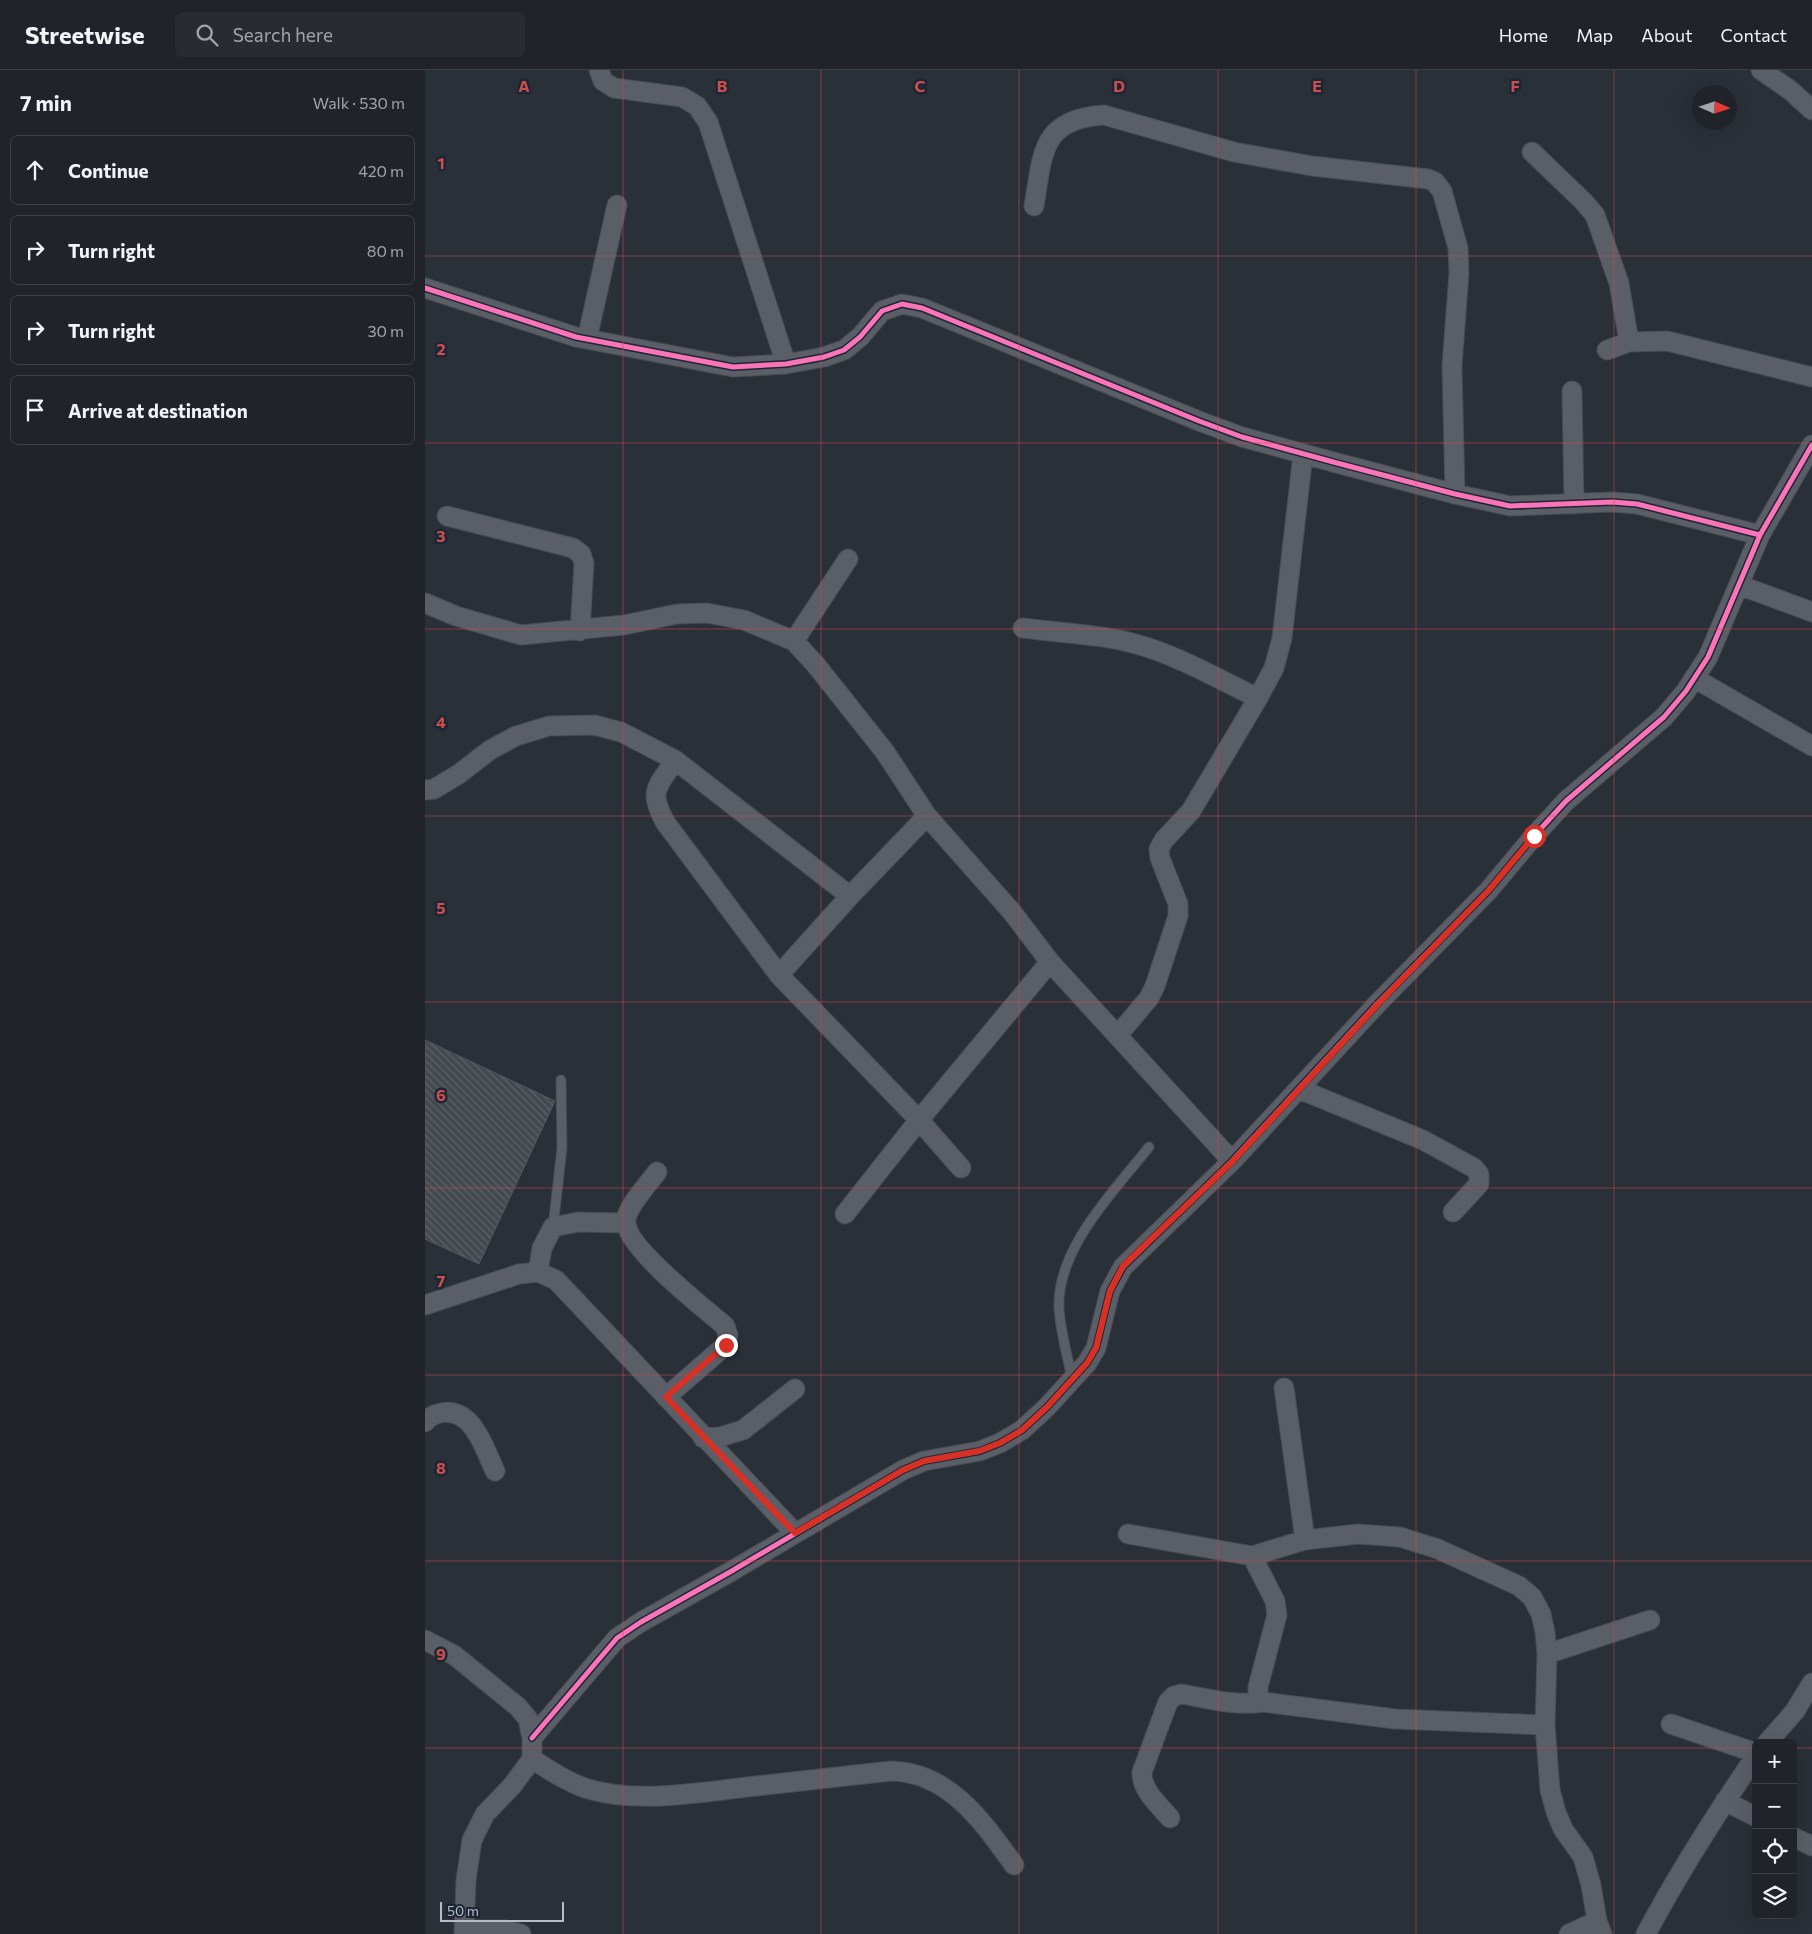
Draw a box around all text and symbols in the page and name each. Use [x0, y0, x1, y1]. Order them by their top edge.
search box [175, 12, 525, 57]
text: Streetwise [25, 20, 145, 49]
icon: search [193, 21, 221, 49]
text: Search here [233, 23, 333, 46]
text: Home [1499, 24, 1548, 46]
text: Map [1576, 24, 1613, 46]
text: About [1641, 24, 1693, 46]
text: Contact [1721, 24, 1787, 46]
text: A [518, 76, 530, 95]
text: B [717, 76, 728, 95]
text: C [915, 76, 926, 95]
text: D [1113, 76, 1125, 95]
text: E [1312, 76, 1322, 95]
text: F [1510, 76, 1520, 95]
north arrow [1692, 85, 1737, 130]
text: 7 min [20, 90, 72, 115]
text: Walk · 530 m [313, 93, 405, 112]
text: 1 [437, 153, 445, 172]
icon: ahead [21, 156, 49, 184]
text: Continue [68, 159, 148, 182]
text: 420 m [358, 161, 404, 180]
icon: right [21, 236, 49, 264]
text: Turn right [68, 239, 155, 262]
text: 80 m [367, 241, 404, 260]
icon: right [21, 316, 49, 344]
text: Turn right [68, 319, 155, 342]
text: 30 m [367, 321, 404, 340]
text: 2 [436, 339, 446, 358]
icon: arrive [21, 396, 49, 424]
text: Arrive at destination [68, 399, 248, 422]
text: 3 [436, 526, 446, 545]
text: 4 [436, 712, 446, 731]
route start [1523, 825, 1546, 848]
text: 5 [436, 898, 446, 917]
text: 6 [436, 1085, 446, 1104]
text: 7 [437, 1271, 446, 1290]
route end [715, 1334, 738, 1357]
text: 8 [436, 1458, 446, 1477]
text: 9 [436, 1644, 446, 1663]
map controls [1752, 1739, 1797, 1919]
button: + [1752, 1739, 1797, 1784]
button: − [1752, 1784, 1797, 1829]
button: locate [1752, 1829, 1797, 1874]
button: layers [1752, 1874, 1797, 1919]
scale bar [440, 1899, 564, 1922]
text: 50 m [447, 1902, 479, 1919]

